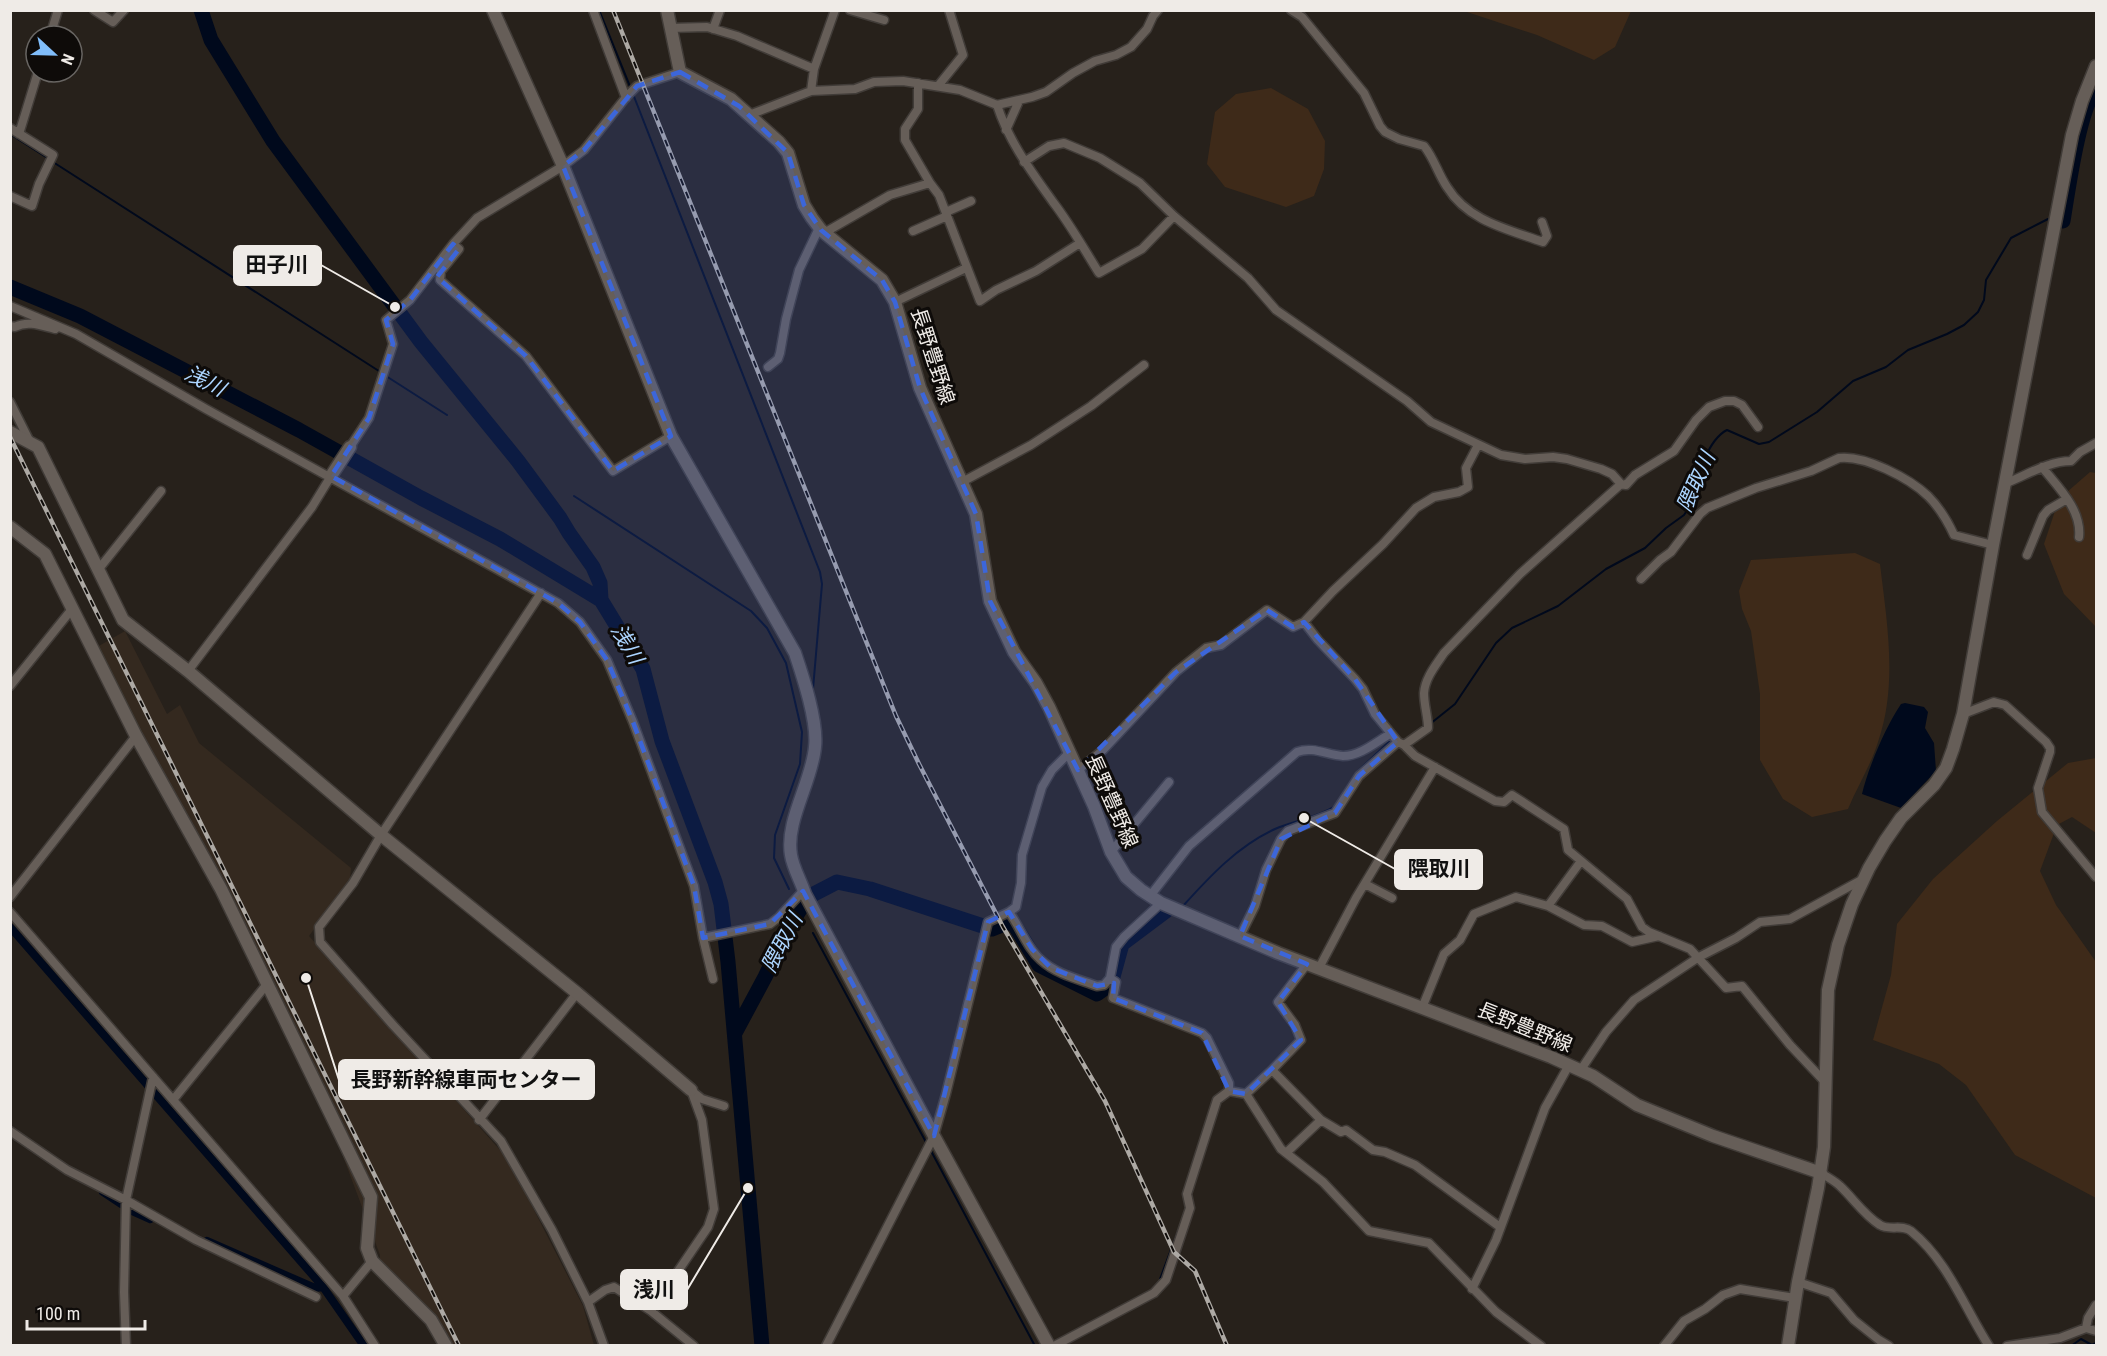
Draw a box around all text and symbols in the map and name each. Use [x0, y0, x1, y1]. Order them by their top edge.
north arrow [24, 24, 84, 84]
text: N [57, 51, 78, 68]
callout: 田子川 [234, 246, 321, 285]
text: 田子川 [246, 253, 309, 277]
street label: 長野豊野線 [906, 305, 960, 407]
water label: 浅川 [181, 361, 231, 402]
water label: 隈取川 [1672, 447, 1721, 516]
water label: 浅川 [606, 620, 649, 670]
street label: 長野豊野線 [1081, 750, 1143, 852]
callout: 隈取川 [1395, 850, 1482, 889]
text: 隈取川 [1408, 857, 1471, 881]
water label: 隈取川 [757, 908, 808, 976]
street label: 長野豊野線 [1474, 997, 1576, 1057]
callout: 長野新幹線車両センター [339, 1060, 594, 1099]
text: 長野新幹線車両センター [351, 1068, 582, 1092]
callout: 浅川 [621, 1270, 687, 1309]
text: 浅川 [633, 1278, 675, 1302]
scale bar [27, 1293, 146, 1331]
text: 100 m [36, 1303, 80, 1324]

